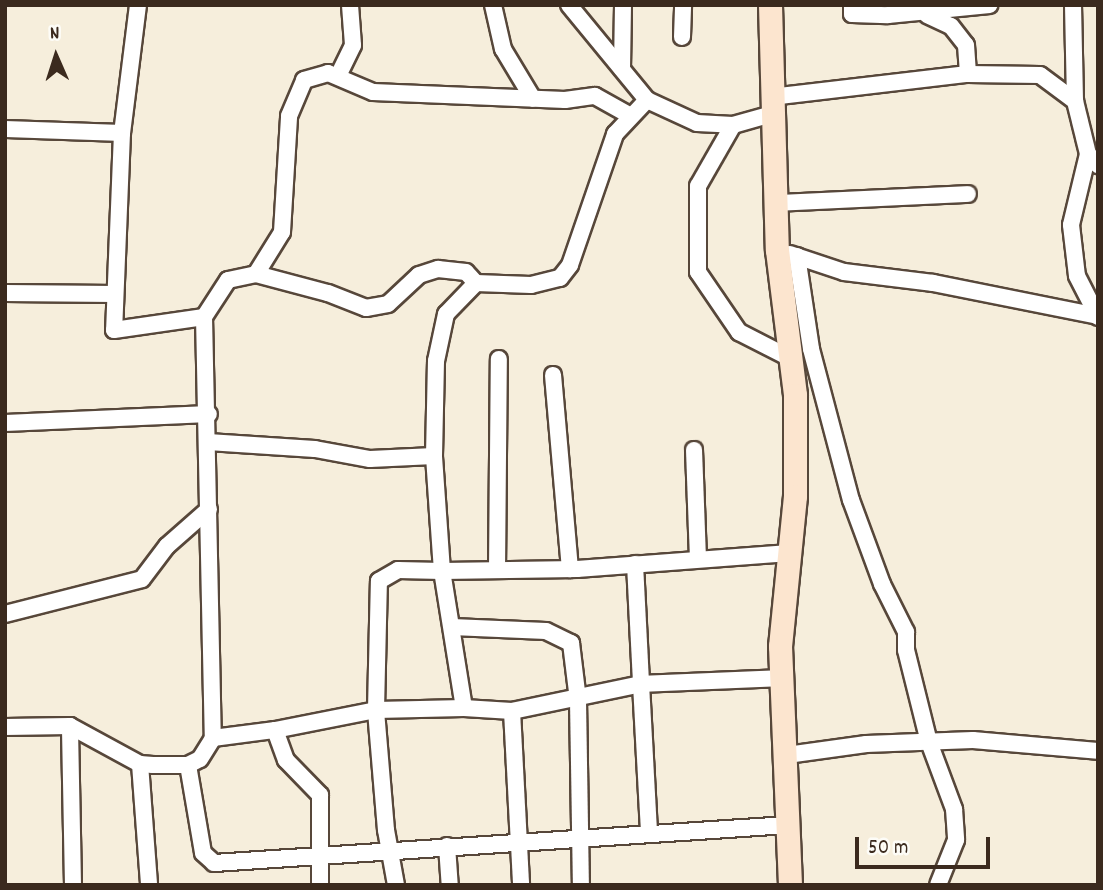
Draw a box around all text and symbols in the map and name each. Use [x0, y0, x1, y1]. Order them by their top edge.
north arrow [21, 21, 91, 91]
text: N [49, 21, 60, 48]
scale bar [858, 824, 993, 868]
text: 50 m [868, 834, 908, 864]

